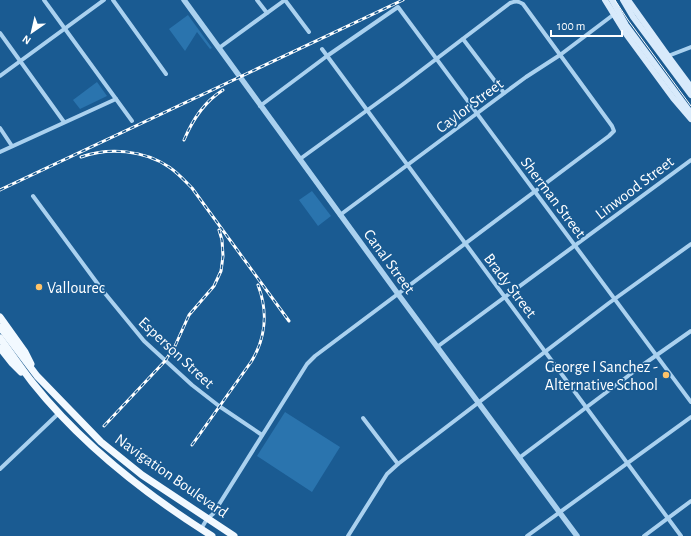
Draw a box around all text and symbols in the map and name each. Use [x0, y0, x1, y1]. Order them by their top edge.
north arrow [12, 12, 52, 52]
scale bar [551, 12, 622, 38]
text: 100 m [557, 20, 585, 32]
text: N [20, 33, 33, 47]
street label: Caylor Street [433, 75, 507, 137]
street label: Linwood Street [593, 153, 677, 222]
street label: Sherman Street [518, 154, 589, 241]
street label: Canal Street [361, 226, 418, 297]
street label: Brady Street [480, 250, 540, 321]
place label: Vallourec [47, 280, 105, 296]
marker: Vallourec [34, 282, 44, 292]
street label: Esperson Street [136, 314, 217, 391]
place label: George I Sanchez - Alternative School [545, 359, 658, 393]
marker: George I Sanchez - Alternative School [661, 370, 671, 380]
street label: Navigation Boulevard [112, 431, 231, 521]

